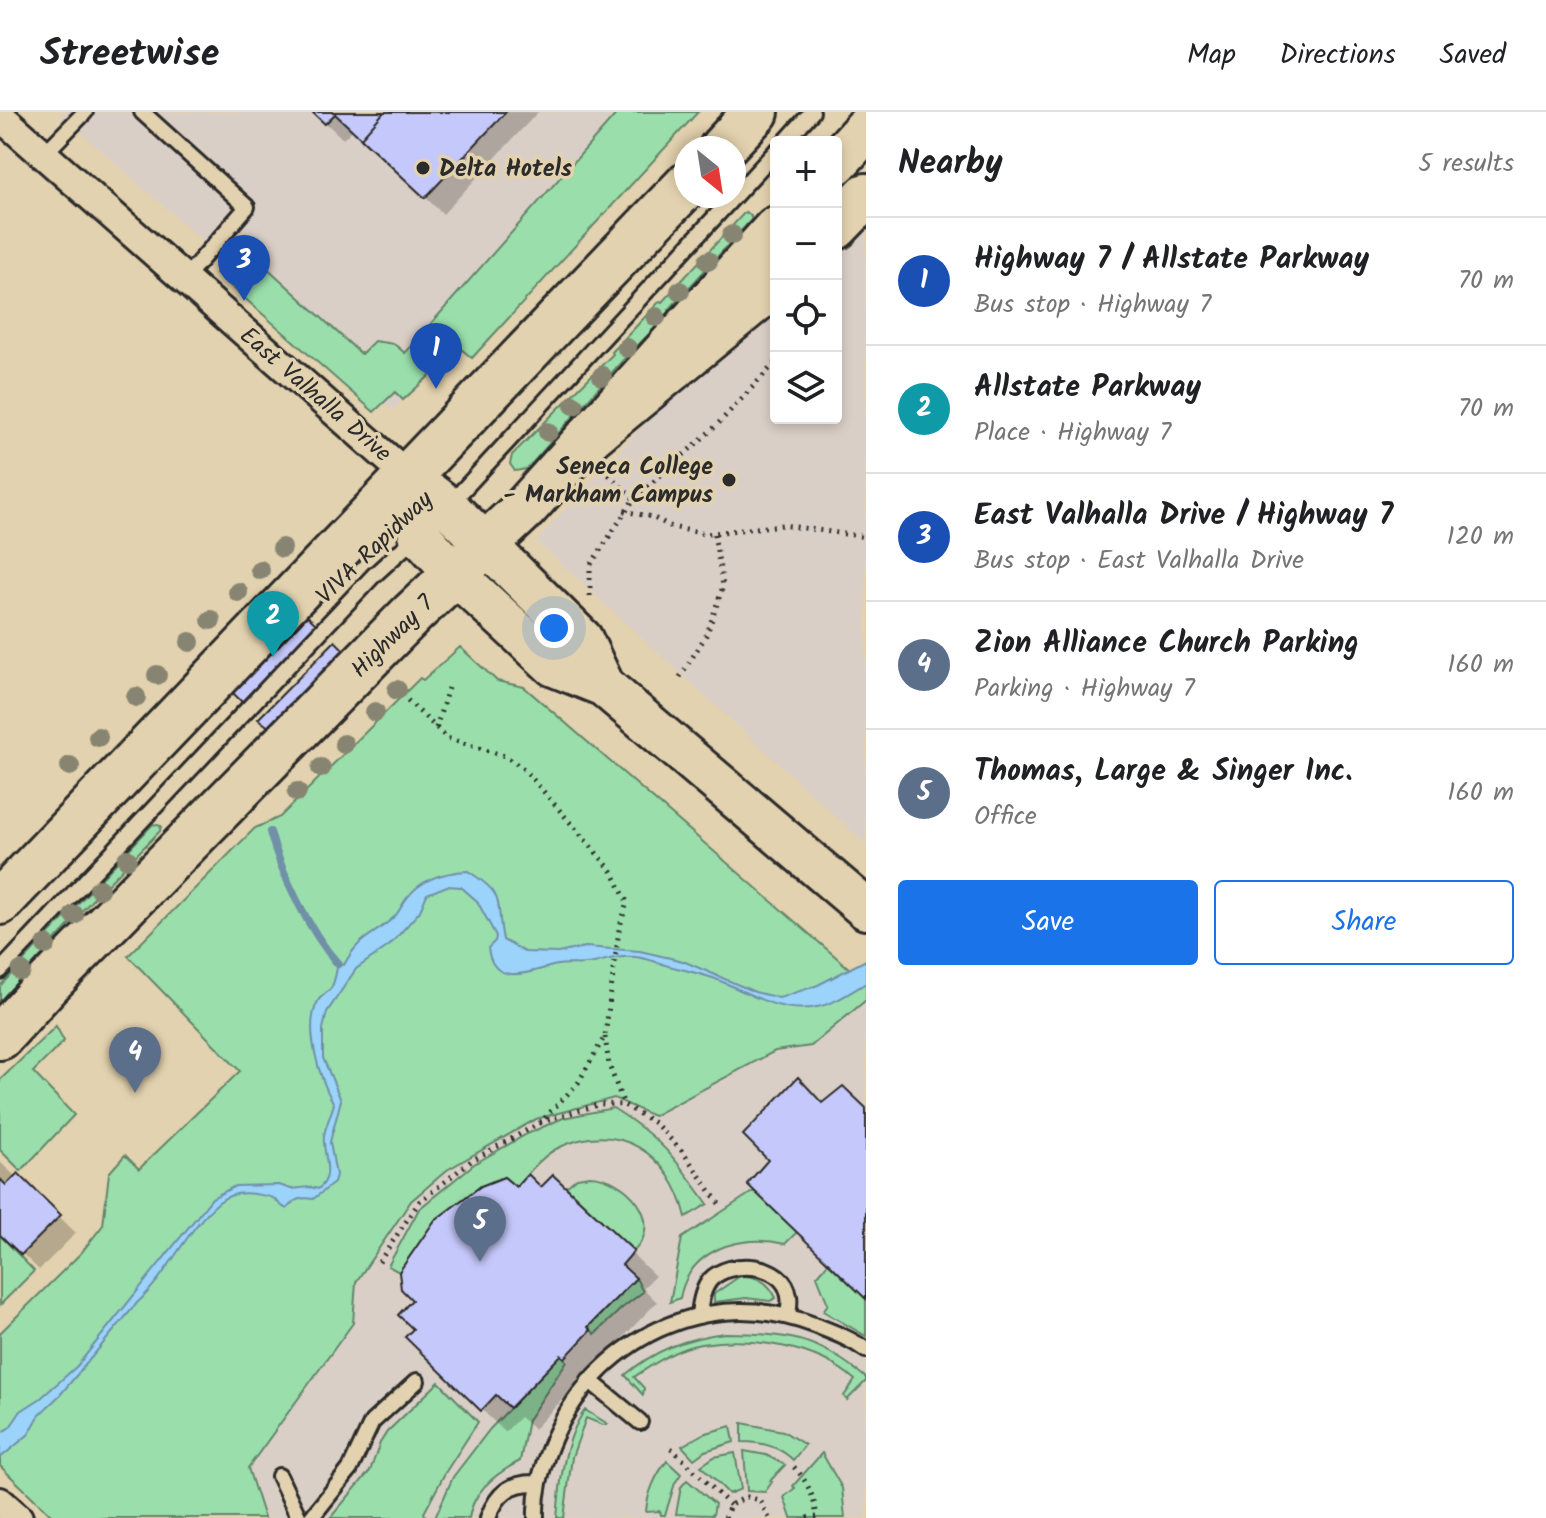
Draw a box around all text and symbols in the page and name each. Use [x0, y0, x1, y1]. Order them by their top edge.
text: Streetwise [40, 25, 219, 85]
text: Map [1187, 33, 1236, 78]
text: Directions [1280, 33, 1396, 78]
text: Saved [1440, 33, 1506, 78]
north arrow [674, 136, 746, 208]
map controls [770, 136, 842, 424]
button: + [770, 136, 842, 208]
text: Nearby [898, 137, 1003, 191]
text: 5 results [1418, 143, 1514, 185]
place label: Delta Hotels [439, 150, 572, 189]
marker: Delta Hotels [414, 159, 432, 177]
button: − [770, 208, 842, 280]
pin: 3 [218, 235, 270, 301]
text: Highway 7 / Allstate Parkway [974, 236, 1369, 284]
text: 1 [920, 260, 928, 302]
text: 70 m [1458, 260, 1514, 302]
button: locate [770, 280, 842, 352]
text: Bus stop · Highway 7 [974, 284, 1211, 326]
street label: East Valhalla Drive [230, 318, 400, 473]
pin: 1 [410, 323, 462, 389]
button: layers [770, 352, 842, 424]
text: Allstate Parkway [974, 364, 1201, 412]
text: 2 [916, 388, 932, 430]
text: 70 m [1458, 388, 1514, 430]
text: Place · Highway 7 [974, 412, 1171, 454]
place label: Seneca College - Markham Campus [503, 448, 713, 515]
marker: Seneca College - Markham Campus [720, 471, 738, 489]
street label: VIVA Rapidway [307, 481, 443, 614]
text: East Valhalla Drive / Highway 7 [974, 492, 1393, 540]
text: 3 [917, 516, 931, 558]
text: 120 m [1447, 516, 1514, 558]
text: Bus stop · East Valhalla Drive [974, 540, 1304, 582]
street label: Highway 7 [342, 585, 445, 688]
pin: 2 [247, 591, 299, 657]
your location [534, 608, 574, 648]
text: Zion Alliance Church Parking [974, 620, 1359, 668]
text: 4 [917, 644, 931, 686]
text: 160 m [1447, 644, 1514, 686]
text: Parking · Highway 7 [974, 668, 1195, 710]
text: Thomas, Large & Singer Inc. [974, 748, 1353, 796]
text: 5 [917, 772, 931, 814]
text: 160 m [1447, 772, 1514, 814]
text: Office [974, 796, 1037, 838]
button: Save [898, 880, 1198, 965]
button: Share [1214, 880, 1514, 965]
pin: 4 [109, 1027, 161, 1093]
pin: 5 [454, 1196, 506, 1262]

